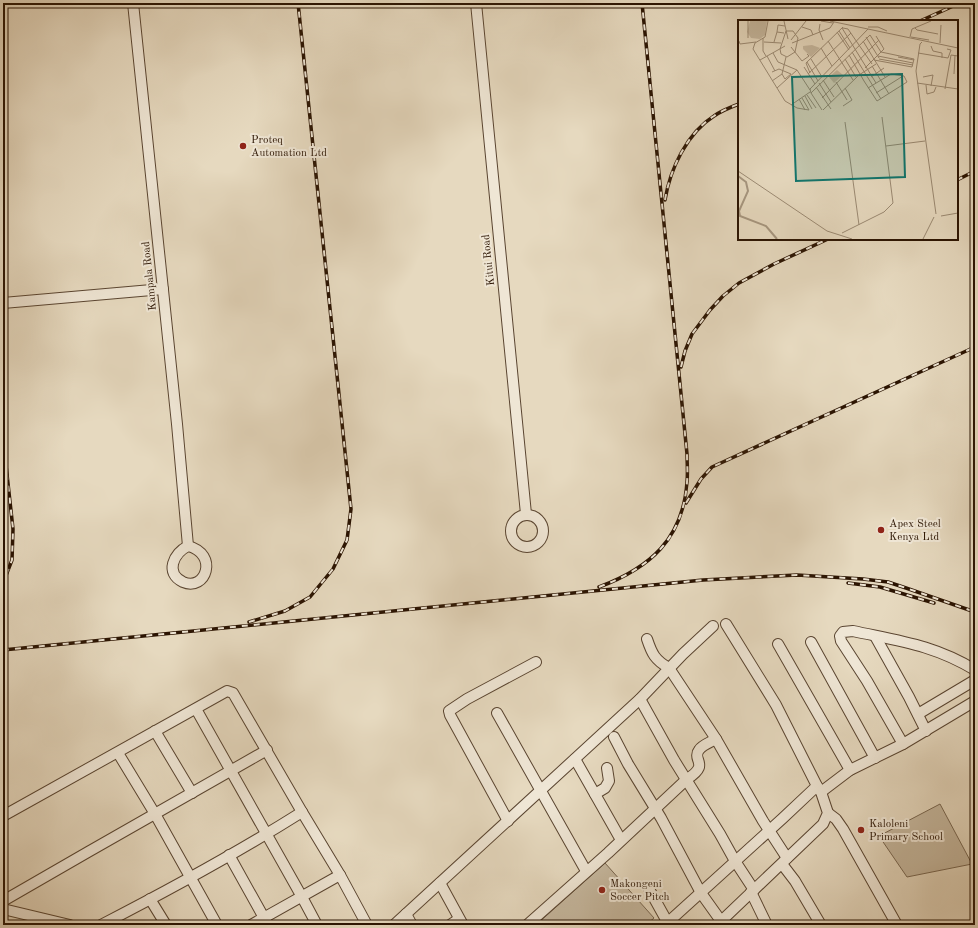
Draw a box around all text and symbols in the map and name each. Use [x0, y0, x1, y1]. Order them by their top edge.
inset map [738, 20, 958, 240]
place label: Proteq Automation Ltd [251, 135, 327, 159]
marker: Proteq Automation Ltd [238, 141, 248, 151]
street label: Kitui Road [481, 234, 497, 286]
street label: Kampala Road [141, 241, 159, 311]
place label: Apex Steel Kenya Ltd [889, 519, 941, 543]
marker: Apex Steel Kenya Ltd [876, 525, 886, 535]
place label: Kaloleni Primary School [869, 819, 943, 843]
marker: Kaloleni Primary School [856, 825, 866, 835]
place label: Makongeni Soccer Pitch [610, 879, 670, 903]
marker: Makongeni Soccer Pitch [597, 885, 607, 895]

